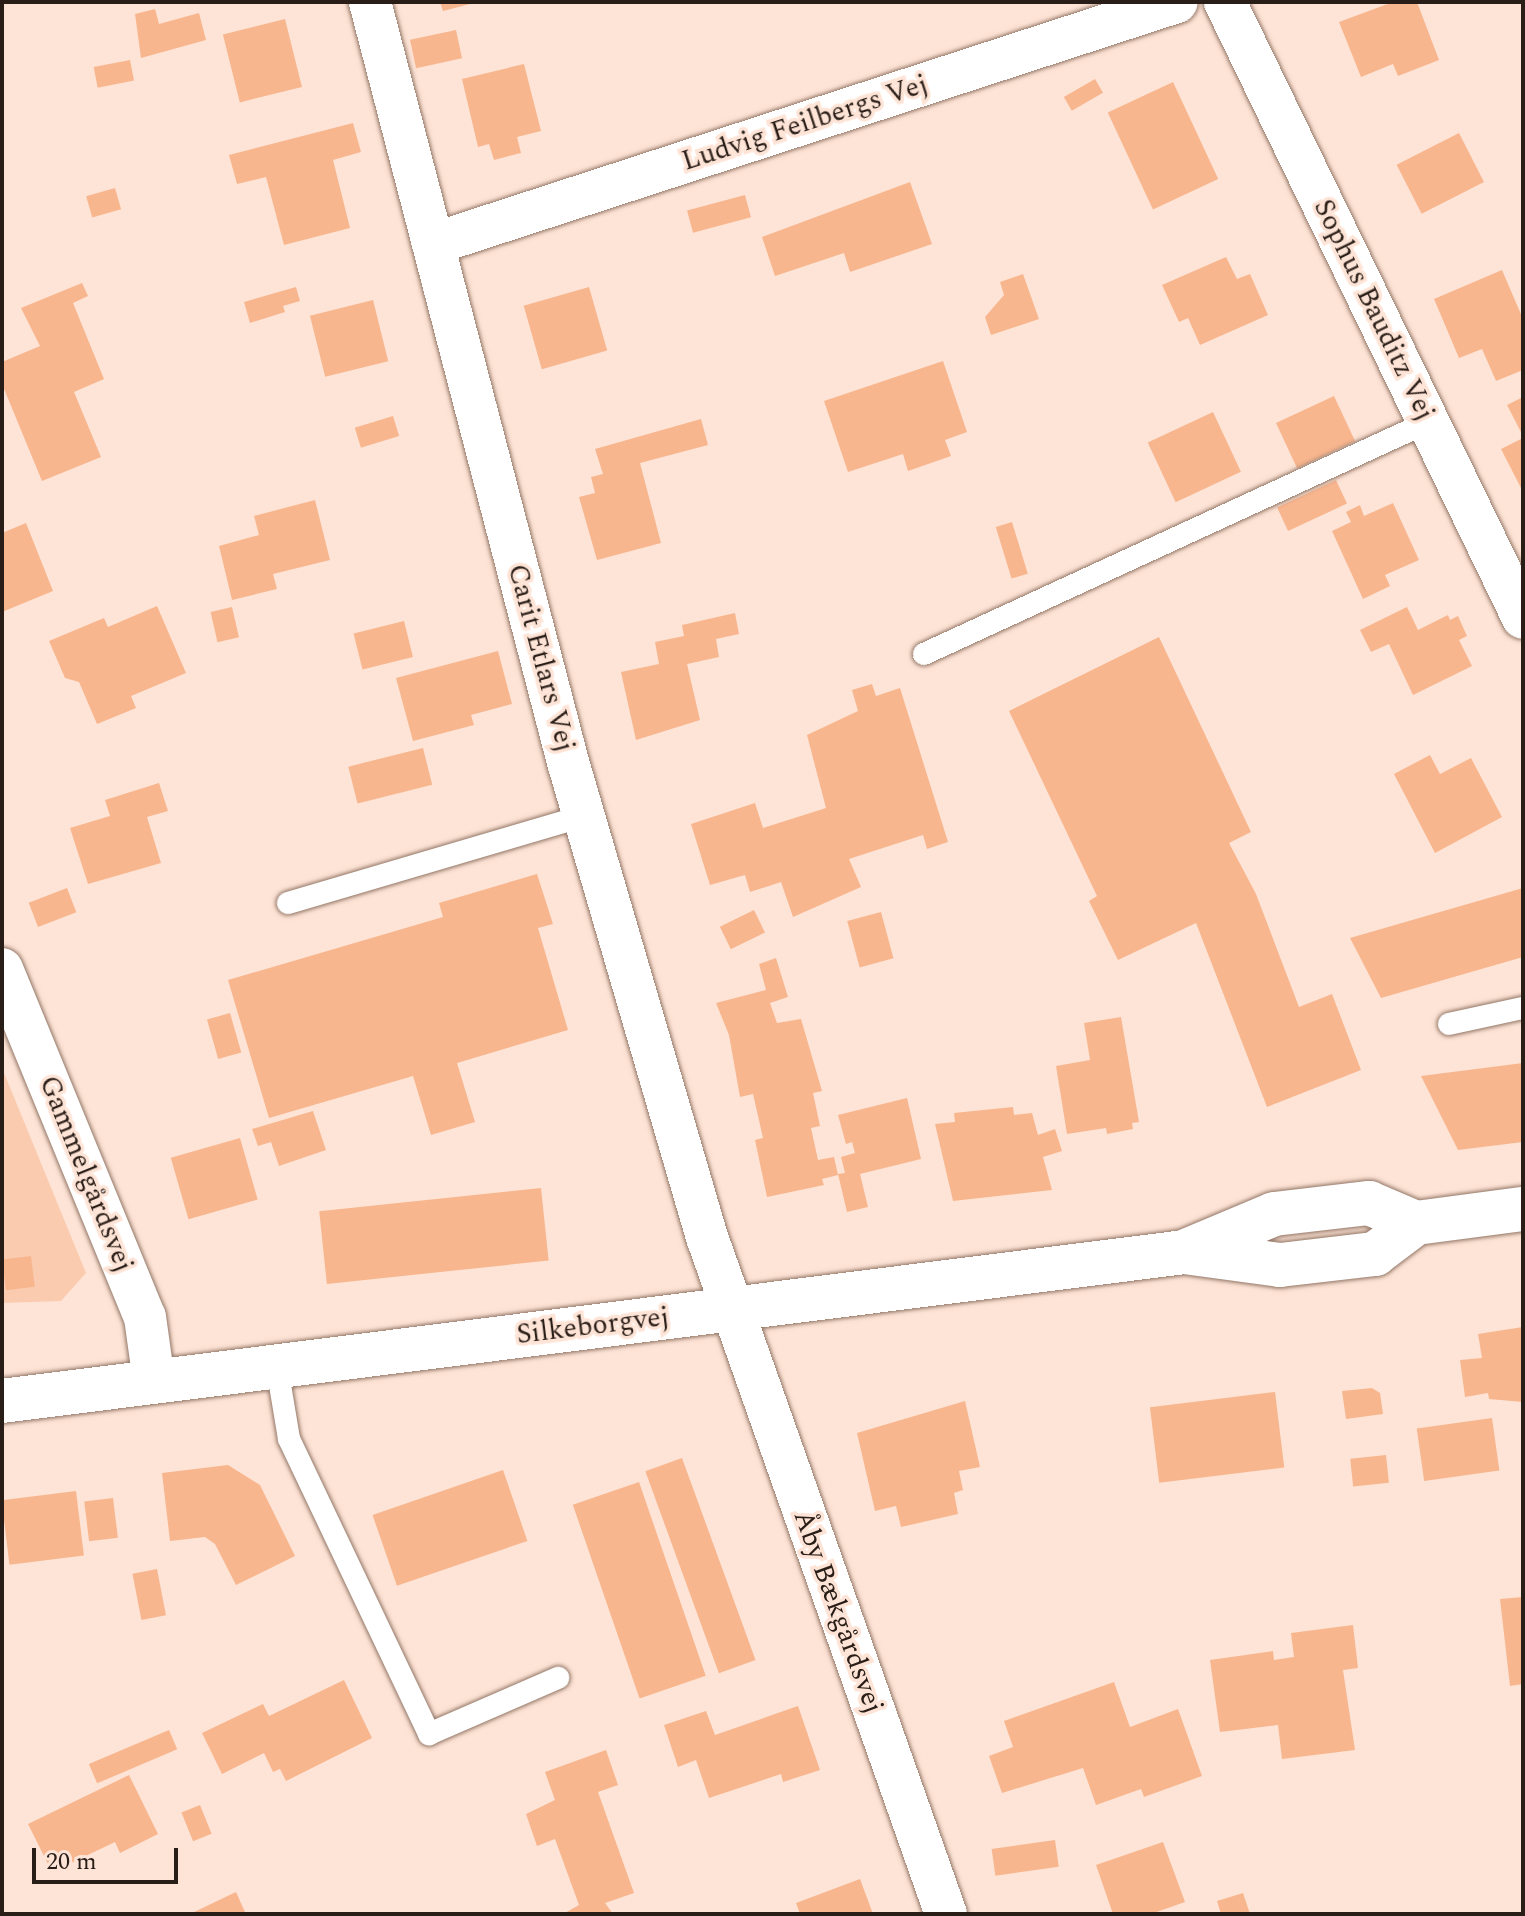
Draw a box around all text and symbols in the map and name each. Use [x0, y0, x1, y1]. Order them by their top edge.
street label: Ludvig Feilbergs Vej [678, 67, 932, 179]
street label: Sophus Bauditz Vej [1306, 194, 1442, 426]
street label: Carit Etlars Vej [500, 561, 582, 755]
street label: Gammelgårdsvej [31, 1071, 141, 1277]
street label: Silkeborgvej [515, 1300, 671, 1352]
street label: Åby Bækgårdsvej [786, 1506, 890, 1718]
scale bar [36, 1832, 182, 1882]
text: 20 m [46, 1844, 97, 1880]

